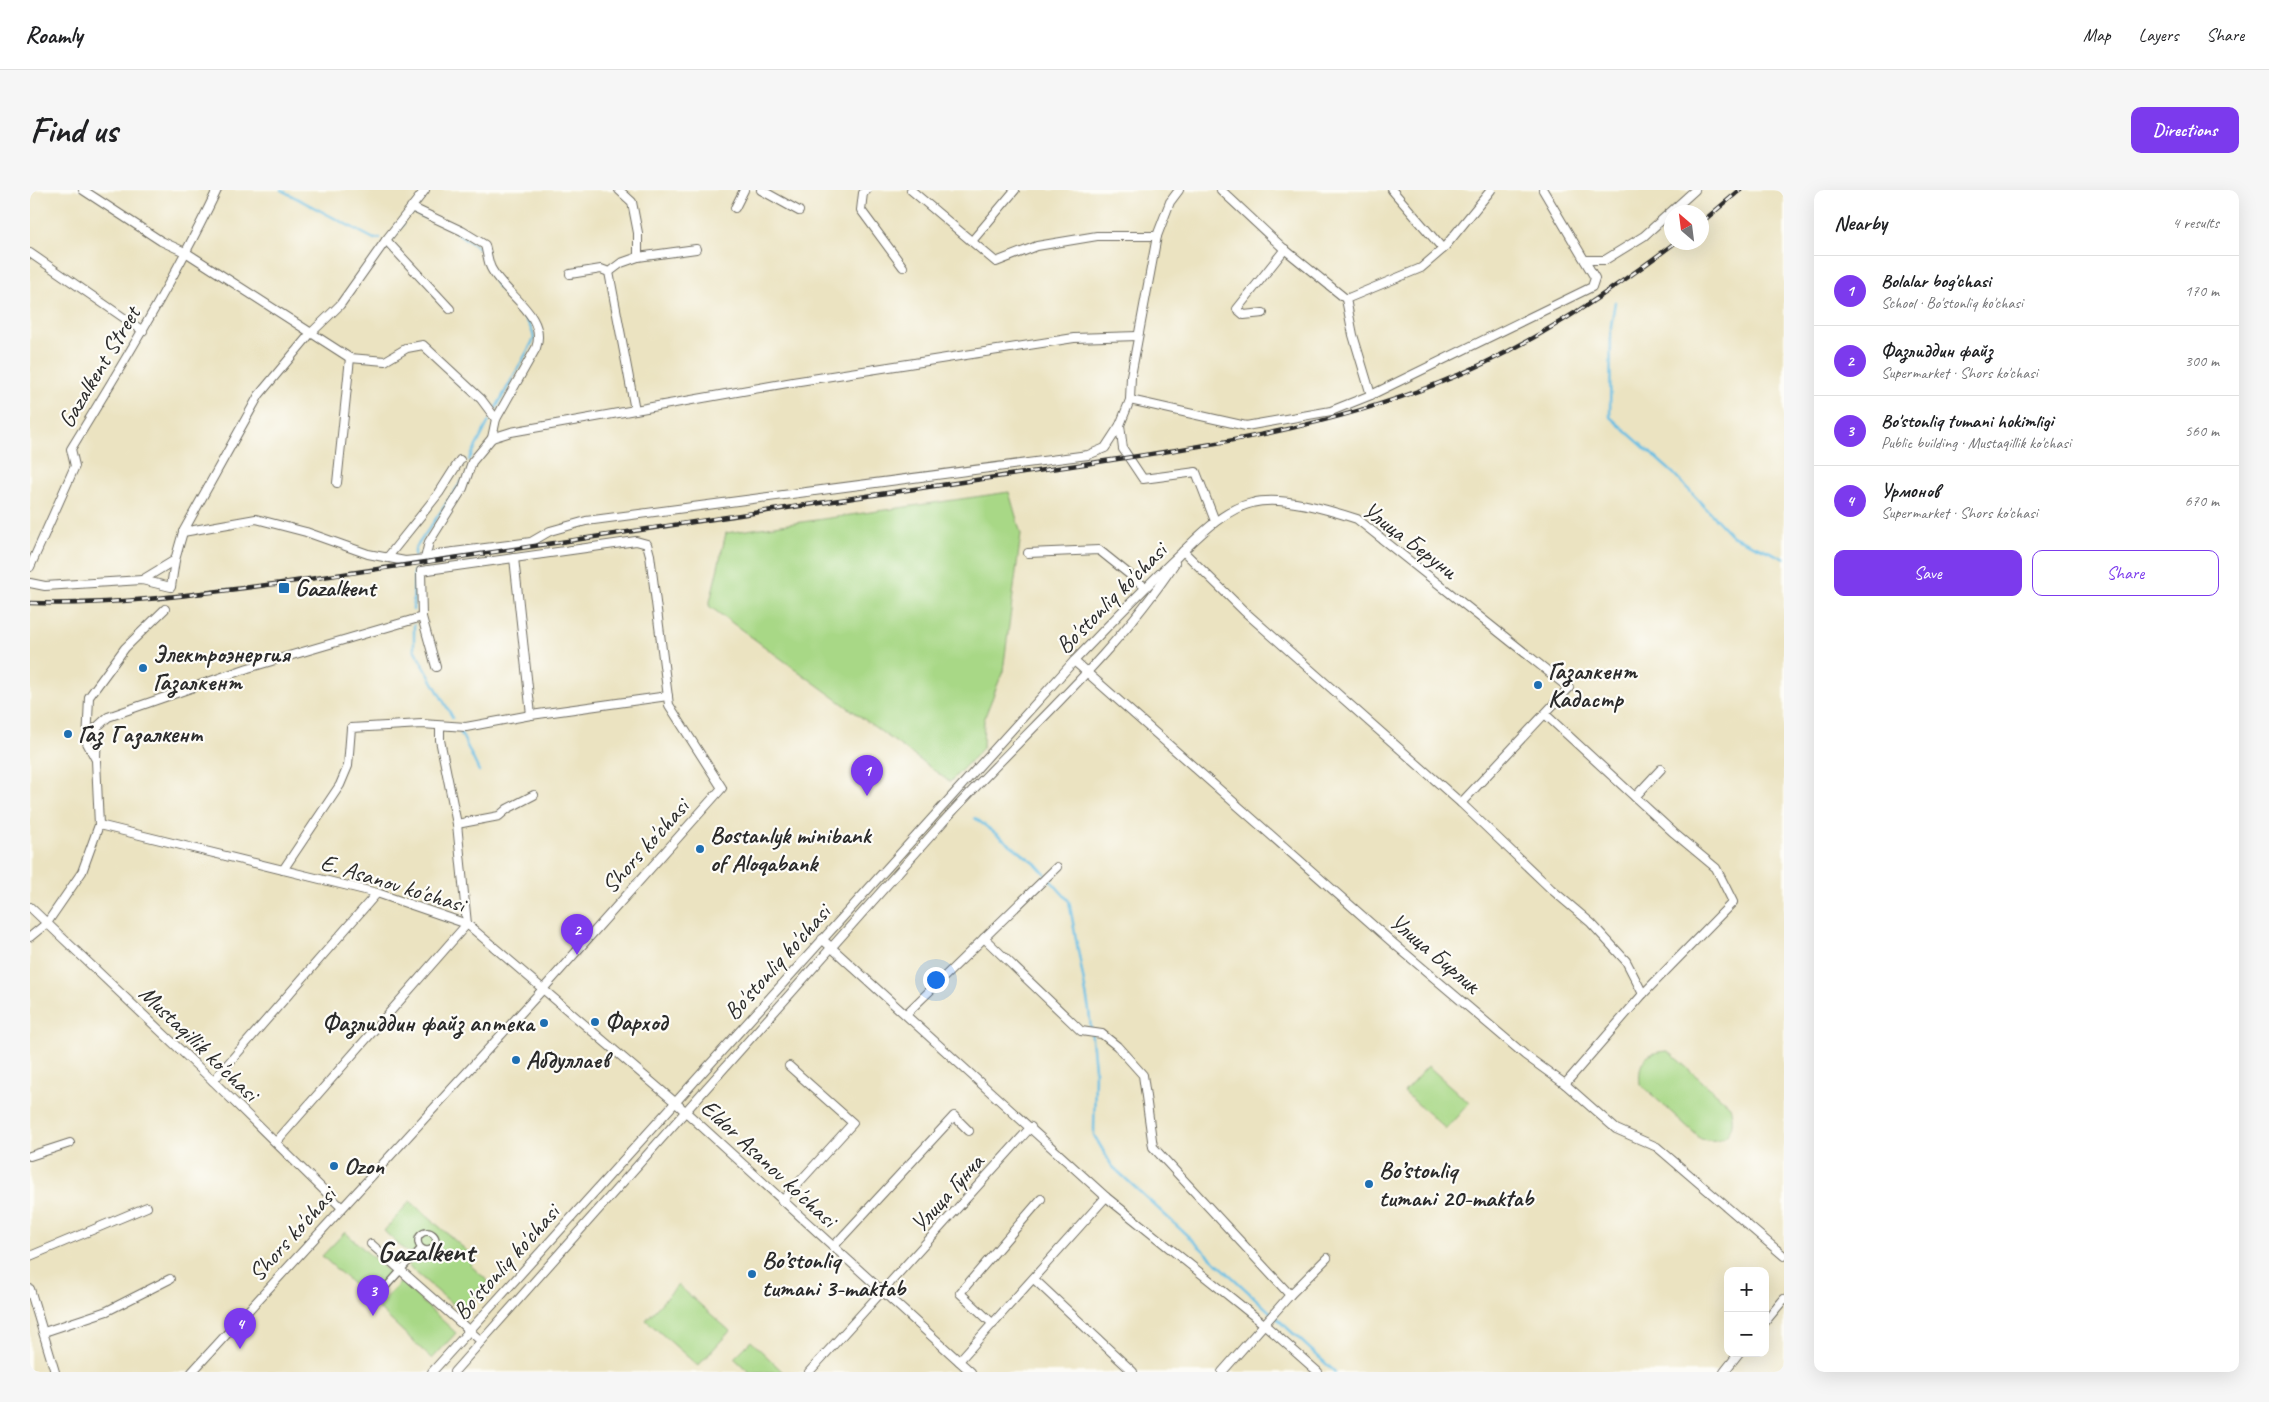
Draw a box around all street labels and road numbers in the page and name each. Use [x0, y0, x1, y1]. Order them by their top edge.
street label: Gazalkent Street [51, 299, 148, 433]
street label: Улица Беруни [1357, 495, 1464, 586]
street label: Bo'stonliq ko'chasi [1049, 534, 1175, 660]
street label: Shors ko'chasi [595, 791, 697, 900]
street label: E. Asanov ko'chasi [317, 847, 471, 920]
street label: Bo'stonliq ko'chasi [717, 896, 838, 1026]
street label: Улица Бирлик [1384, 906, 1488, 1001]
street label: Mustaqillik ko'chasi [133, 978, 267, 1109]
street label: Eldor Asanov ko'chasi [695, 1092, 845, 1235]
street label: Улица Гунча [904, 1146, 991, 1239]
street label: Shors ko'chasi [242, 1179, 344, 1288]
street label: Bo'stonliq ko'chasi [446, 1196, 567, 1326]

